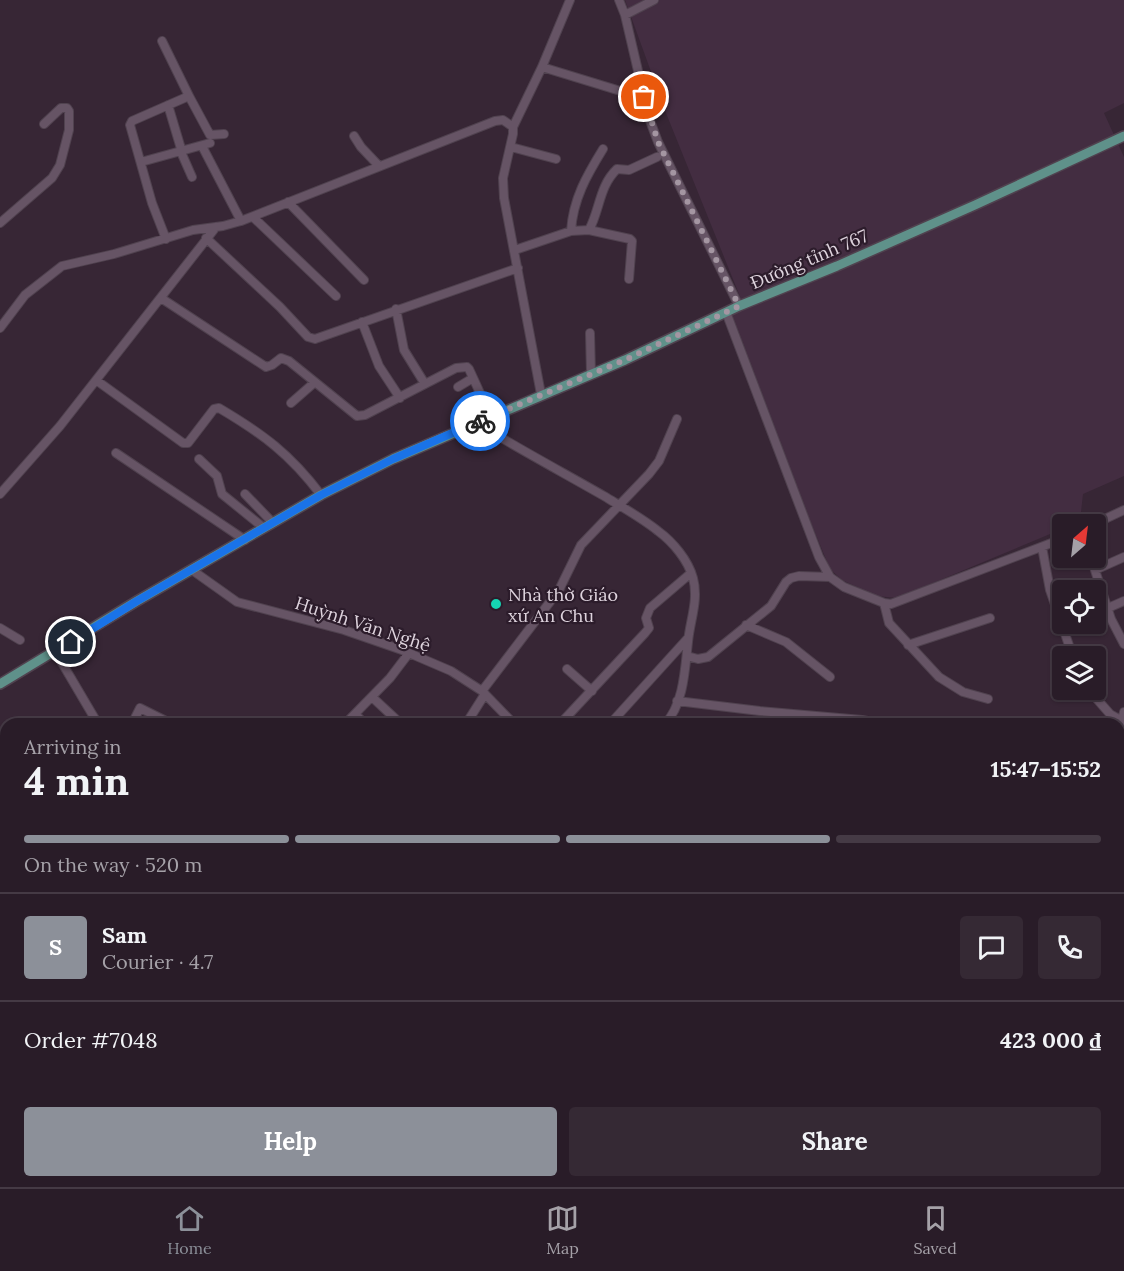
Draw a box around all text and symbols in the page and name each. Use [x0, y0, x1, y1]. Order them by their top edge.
pin [618, 71, 669, 122]
icon: bag [627, 80, 660, 113]
street label: Đường tỉnh 767 [747, 224, 871, 294]
courier [450, 391, 510, 451]
icon: bike [464, 405, 497, 438]
north arrow [1052, 514, 1106, 568]
map controls [1052, 514, 1106, 700]
button: locate [1052, 580, 1106, 634]
place label: Nhà thờ Giáo xứ An Chu [508, 583, 618, 627]
street label: Huỳnh Văn Nghệ [292, 591, 434, 657]
marker: Nhà thờ Giáo xứ An Chu [489, 597, 503, 611]
pin [45, 616, 96, 667]
icon: home [54, 625, 87, 658]
button: layers [1052, 646, 1106, 700]
text: Arriving in [24, 734, 121, 759]
text: 15:47–15:52 [990, 755, 1101, 783]
text: 4 min [24, 756, 129, 806]
text: On the way · 520 m [24, 852, 202, 877]
button: chat [960, 916, 1023, 979]
button: phone [1038, 916, 1101, 979]
text: Sam [102, 921, 147, 949]
text: S [49, 933, 62, 961]
text: Courier · 4.7 [102, 949, 213, 974]
text: Order #7048 [24, 1026, 158, 1054]
text: 423 000 ₫ [1000, 1026, 1101, 1054]
button: Help [24, 1107, 557, 1176]
button: Share [569, 1107, 1101, 1176]
tab: Home [167, 1202, 212, 1258]
tab: Map [546, 1202, 579, 1258]
tab: Saved [913, 1202, 957, 1258]

